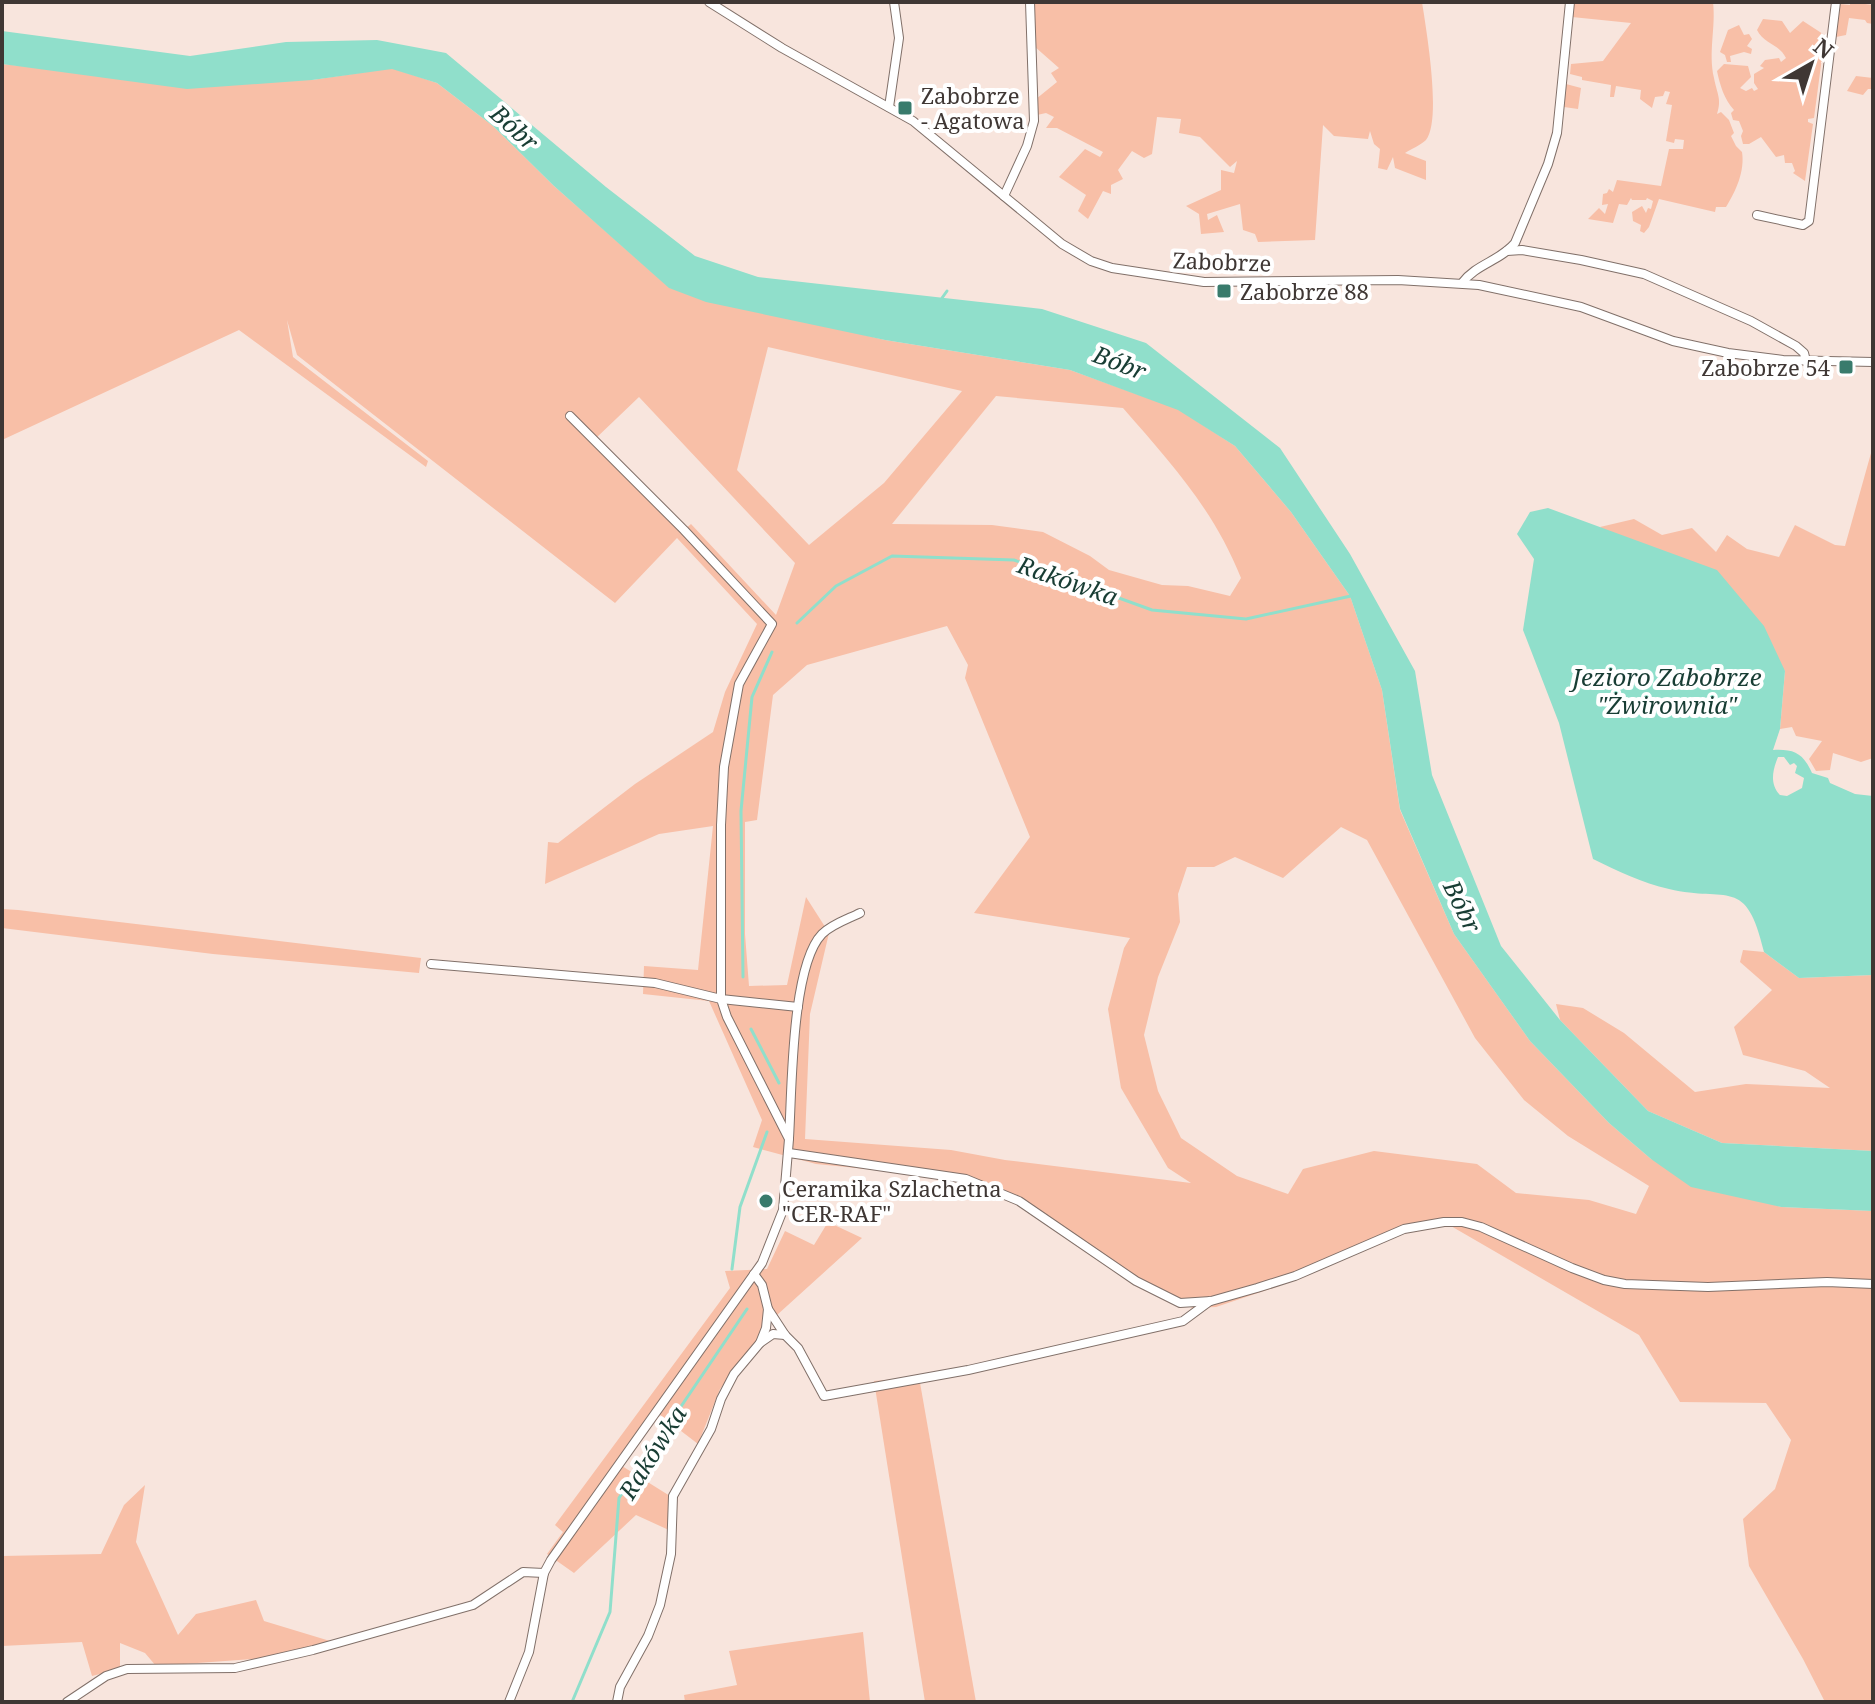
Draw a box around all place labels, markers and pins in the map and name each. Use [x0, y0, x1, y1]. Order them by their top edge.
place label: Zabobrze - Agatowa [921, 80, 1025, 135]
marker: Zabobrze - Agatowa [896, 99, 914, 117]
place label: Zabobrze 88 [1240, 276, 1369, 306]
marker: Zabobrze 88 [1215, 282, 1233, 300]
place label: Zabobrze 54 [1701, 352, 1830, 382]
marker: Zabobrze 54 [1837, 358, 1855, 376]
place label: Ceramika Szlachetna "CER-RAF" [782, 1173, 1002, 1228]
marker: Ceramika Szlachetna "CER-RAF" [757, 1192, 775, 1210]

